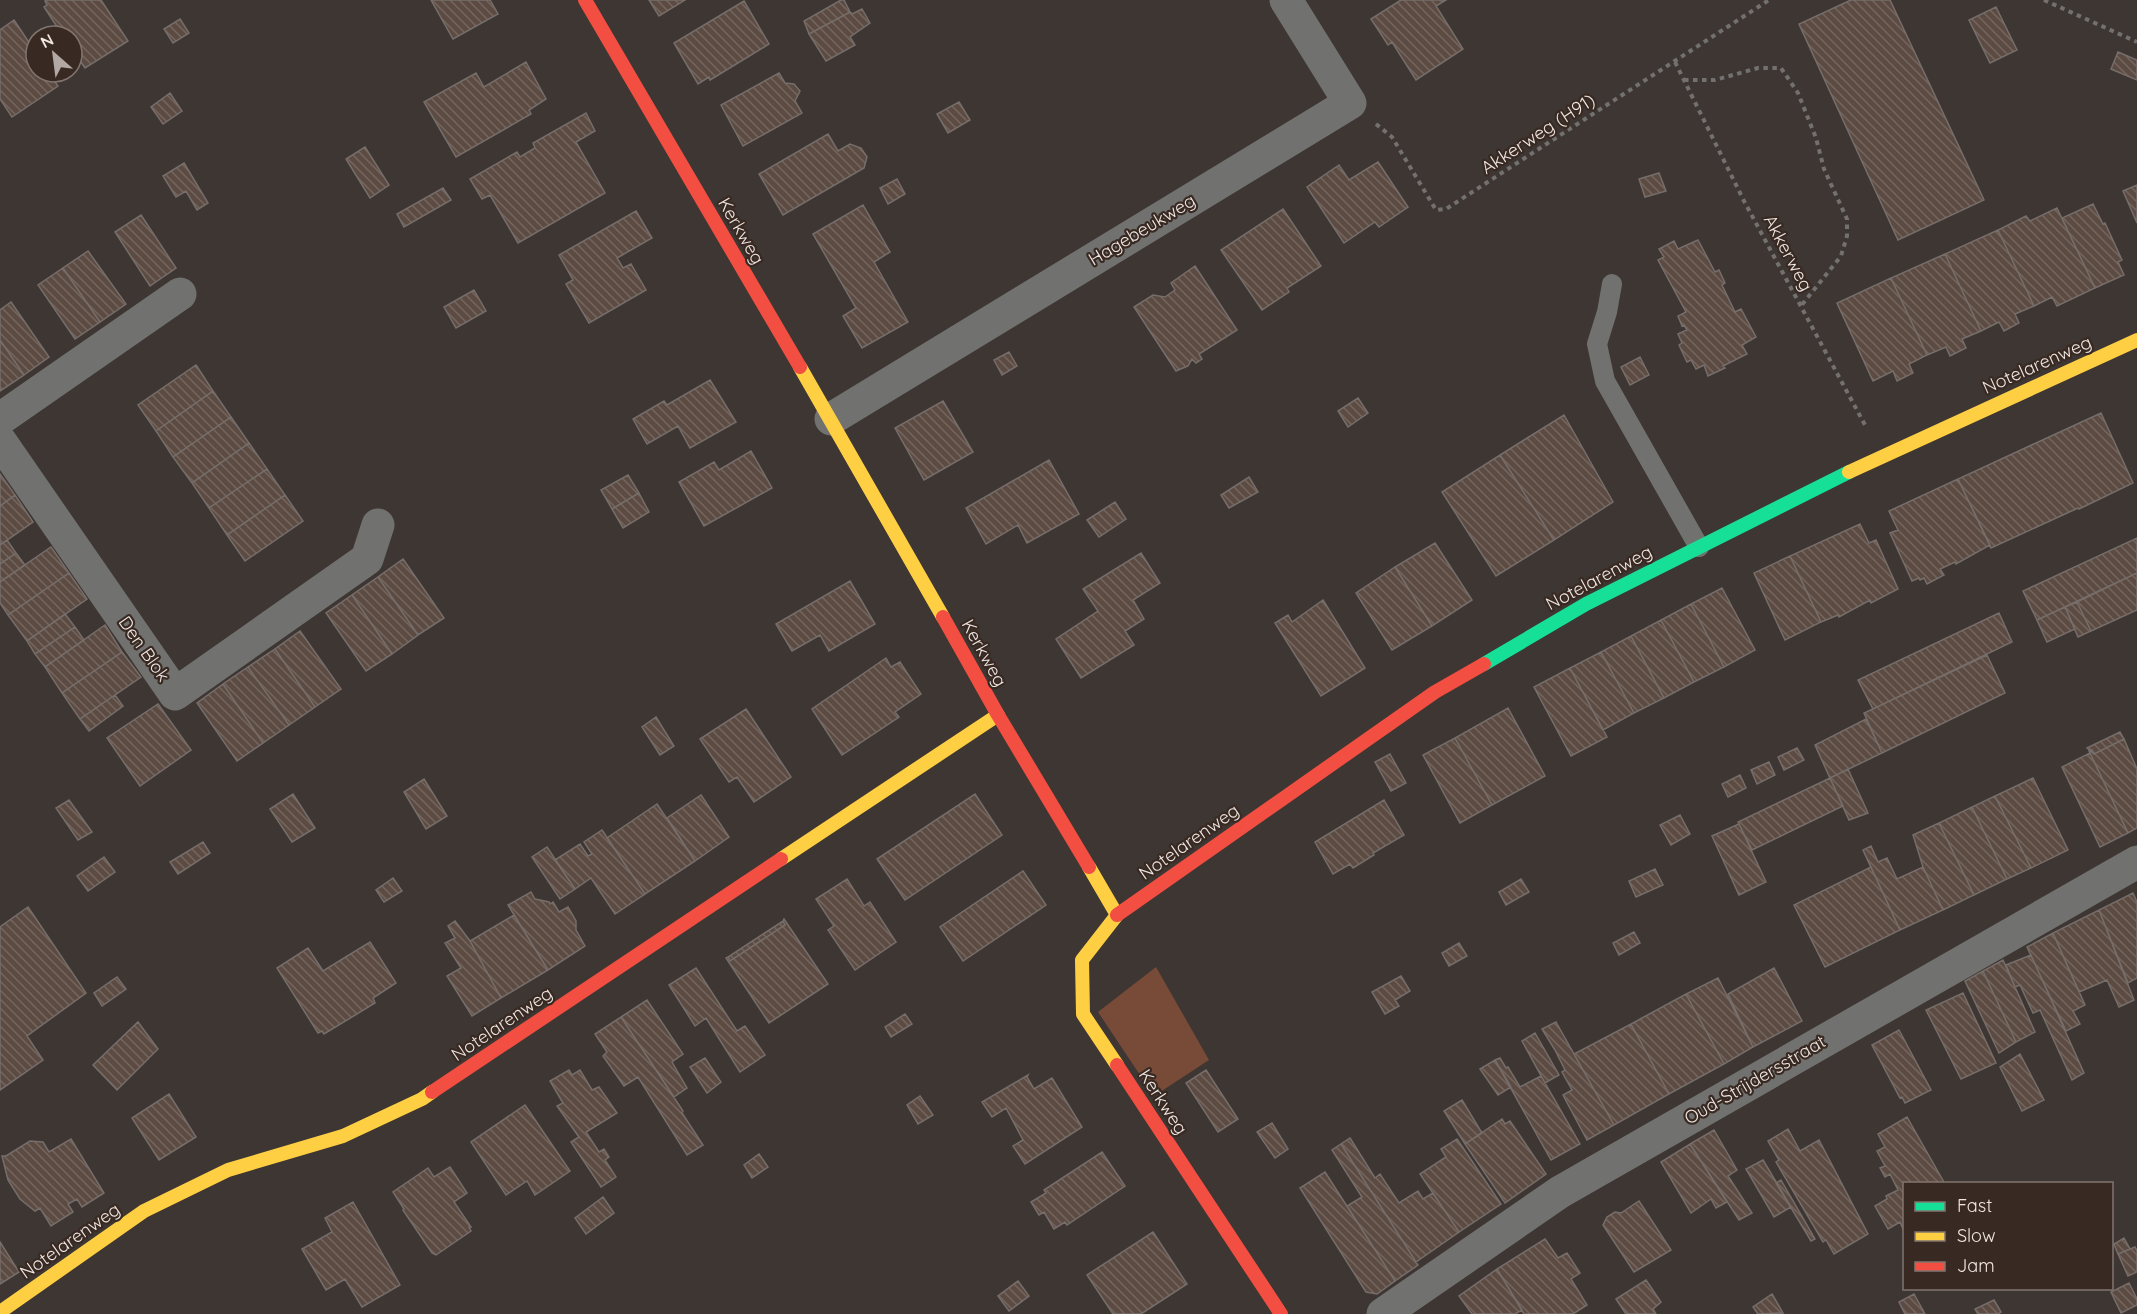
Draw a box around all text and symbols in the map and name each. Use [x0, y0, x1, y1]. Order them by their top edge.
north arrow [24, 24, 84, 84]
text: N [37, 29, 57, 52]
street label: Akkerweg (H91) [1476, 88, 1599, 179]
street label: Hagebeukweg [1084, 189, 1199, 271]
street label: Kerkweg [713, 193, 770, 268]
street label: Akkerweg [1759, 211, 1818, 295]
street label: Notelarenweg [1979, 330, 2095, 399]
street label: Notelarenweg [1542, 540, 1656, 615]
street label: Den Blok [114, 612, 175, 686]
street label: Kerkweg [957, 615, 1012, 690]
street label: Notelarenweg [1134, 799, 1243, 885]
street label: Notelarenweg [447, 981, 557, 1066]
street label: Oud-Strijdersstraat [1680, 1030, 1830, 1129]
street label: Kerkweg [1134, 1065, 1193, 1139]
legend [1903, 1182, 2113, 1290]
text: Fast [1957, 1194, 1992, 1217]
street label: Notelarenweg [15, 1198, 124, 1284]
text: Slow [1957, 1224, 1995, 1247]
text: Jam [1957, 1254, 1995, 1277]

